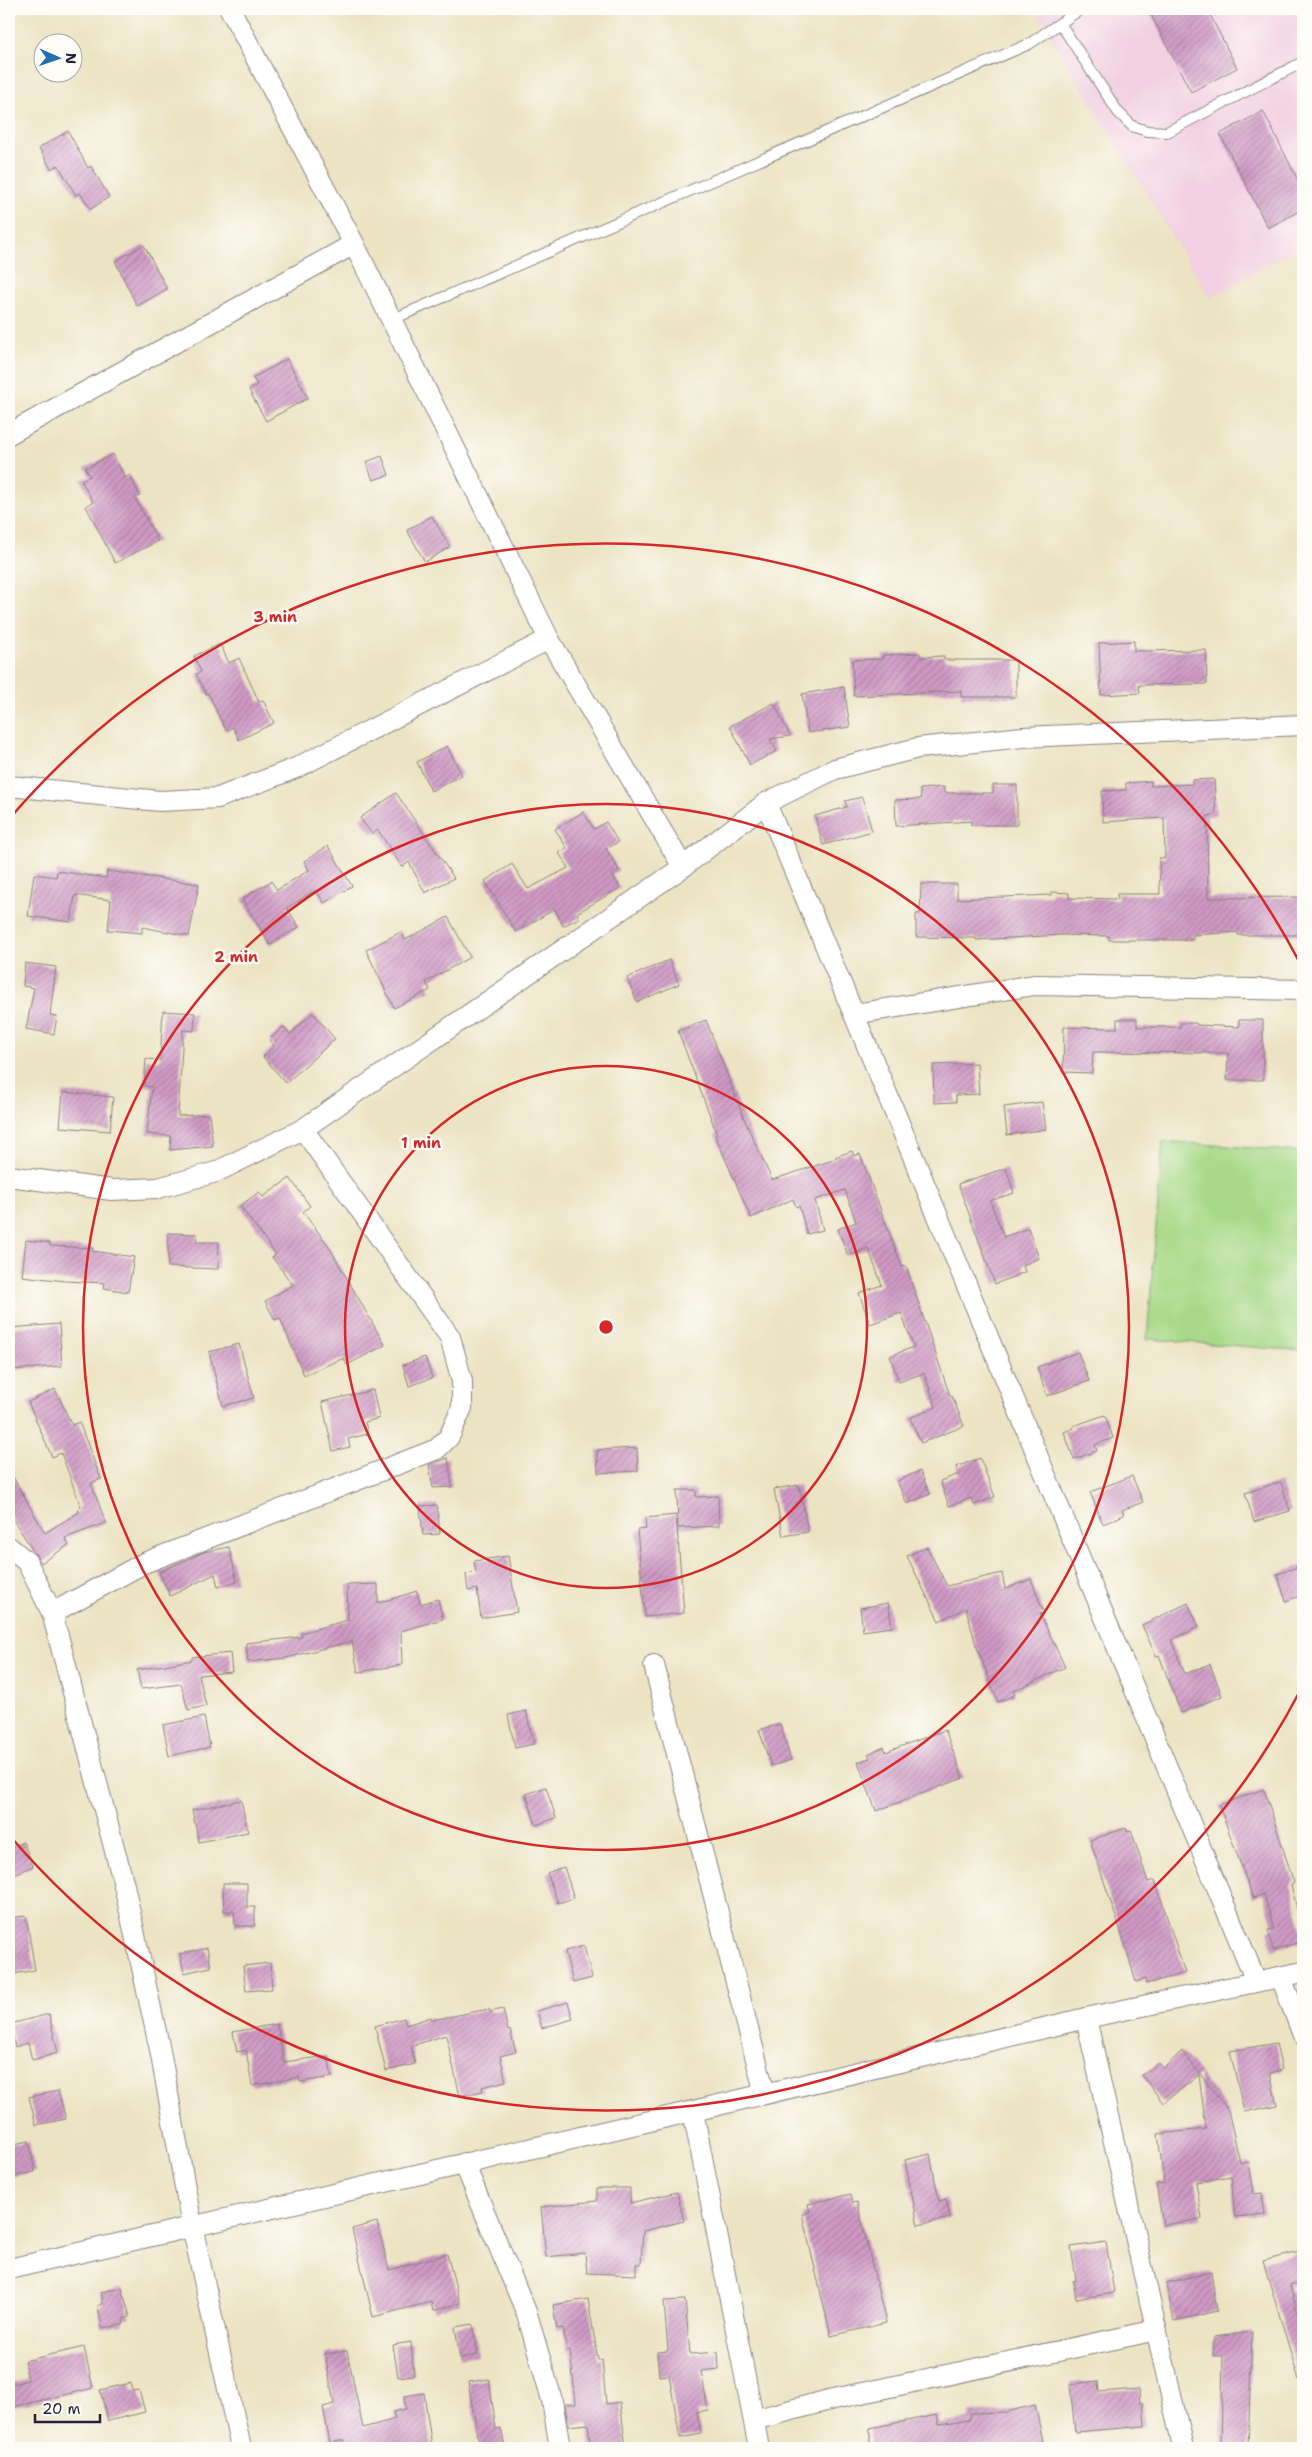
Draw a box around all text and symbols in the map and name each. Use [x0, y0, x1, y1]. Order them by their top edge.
north arrow [32, 32, 82, 82]
text: N [62, 53, 80, 64]
text: 3 min [253, 607, 297, 627]
text: 2 min [214, 947, 258, 967]
text: 1 min [401, 1133, 441, 1153]
centre of rings [597, 1318, 615, 1336]
scale bar [35, 2392, 100, 2424]
text: 20 m [42, 2399, 81, 2419]

